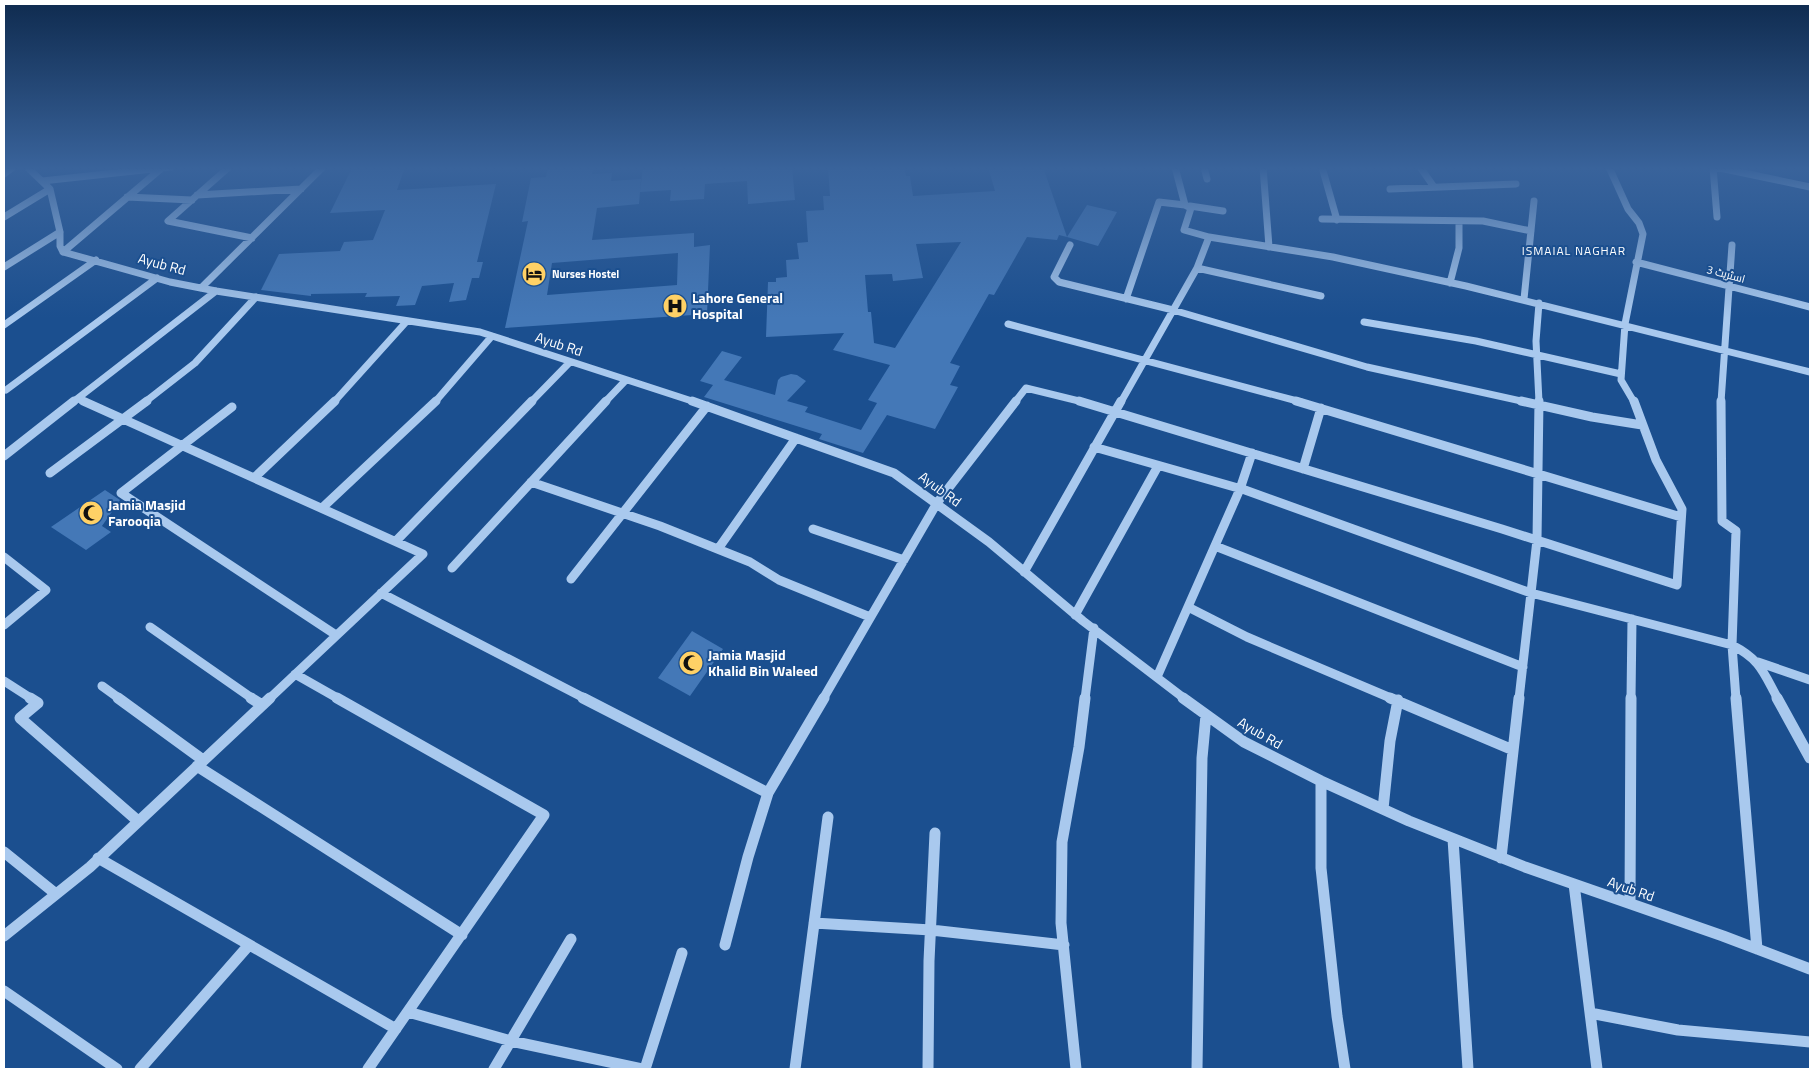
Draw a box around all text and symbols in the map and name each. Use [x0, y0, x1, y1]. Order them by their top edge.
district label: ISMAIAL NAGHAR [1522, 241, 1626, 260]
street label: Ayub Rd [136, 247, 188, 280]
hotel icon: Nurses Hostel [521, 261, 547, 287]
street label: اسٹریٹ 3 [1705, 261, 1747, 287]
place label: Nurses Hostel [552, 266, 619, 282]
place label: Lahore General Hospital [692, 287, 783, 324]
hospital icon: Lahore General Hospital [662, 293, 688, 319]
street label: Ayub Rd [533, 326, 586, 361]
street label: Ayub Rd [914, 466, 966, 511]
place label: Jamia Masjid Farooqia [108, 494, 186, 531]
mosque icon: Jamia Masjid Farooqia [78, 500, 104, 526]
place label: Jamia Masjid Khalid Bin Waleed [708, 644, 818, 681]
mosque icon: Jamia Masjid Khalid Bin Waleed [678, 650, 704, 676]
street label: Ayub Rd [1234, 711, 1287, 754]
street label: Ayub Rd [1605, 871, 1658, 906]

